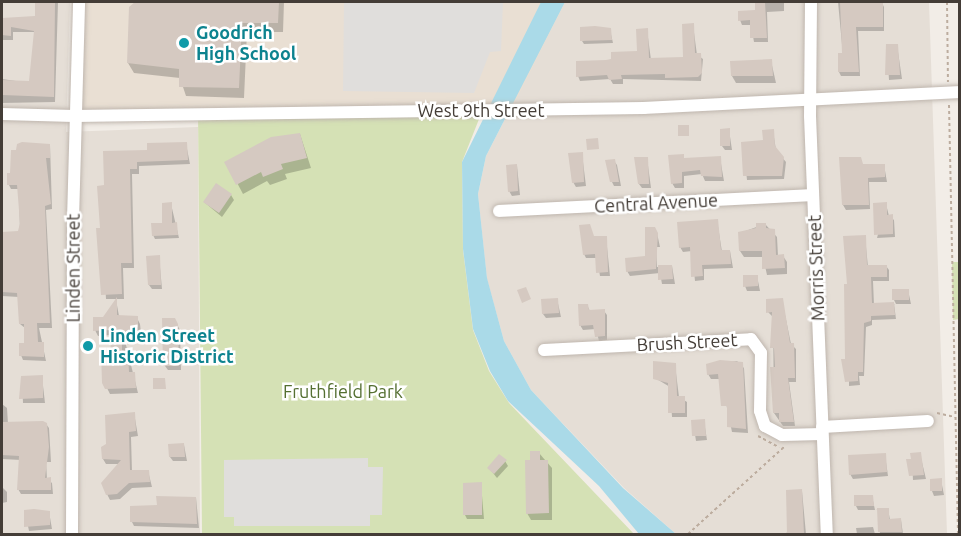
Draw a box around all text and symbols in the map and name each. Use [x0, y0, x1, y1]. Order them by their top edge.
place label: Goodrich High School [196, 22, 296, 64]
marker: Goodrich High School [177, 36, 191, 50]
street label: West 9th Street [417, 99, 545, 121]
street label: Central Avenue [594, 189, 718, 217]
street label: Linden Street [62, 214, 84, 322]
street label: Morris Street [803, 214, 829, 322]
place label: Linden Street Historic District [100, 325, 234, 368]
street label: Brush Street [636, 329, 738, 355]
marker: Linden Street Historic District [81, 339, 95, 353]
park label: Fruthfield Park [283, 380, 403, 402]

